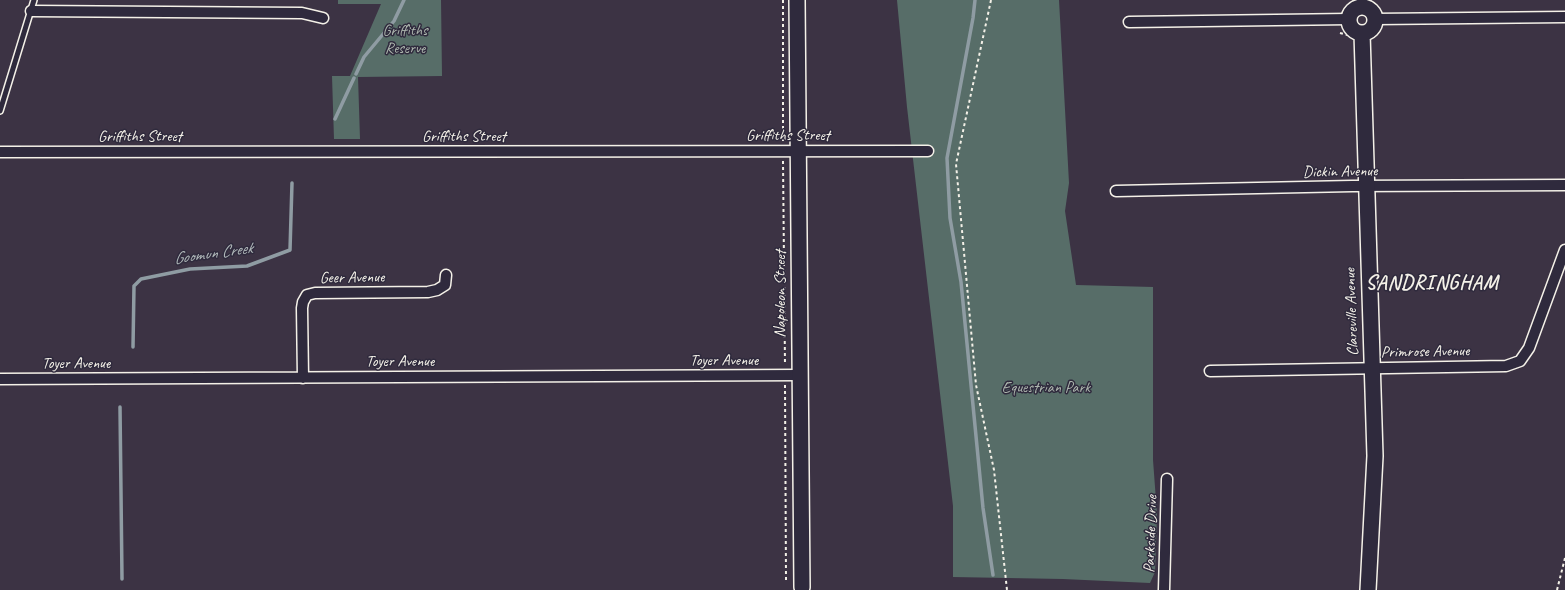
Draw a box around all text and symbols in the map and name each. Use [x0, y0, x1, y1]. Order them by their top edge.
park label: Griffiths Reserve [382, 21, 428, 59]
street label: Griffiths Street [746, 126, 830, 146]
street label: Griffiths Street [98, 127, 182, 147]
street label: Griffiths Street [422, 127, 506, 147]
street label: Dickin Avenue [1302, 162, 1378, 182]
water label: Goomun Creek [172, 238, 254, 270]
street label: Napoleon Street [771, 250, 791, 338]
street label: Geer Avenue [320, 268, 384, 288]
street label: Clareville Avenue [1341, 268, 1363, 356]
district label: SANDRINGHAM [1367, 272, 1497, 296]
street label: Primrose Avenue [1380, 342, 1470, 362]
street label: Toyer Avenue [690, 351, 758, 371]
street label: Toyer Avenue [366, 352, 434, 372]
street label: Toyer Avenue [42, 354, 110, 374]
park label: Equestrian Park [1002, 378, 1090, 398]
street label: Parkside Drive [1140, 495, 1162, 573]

